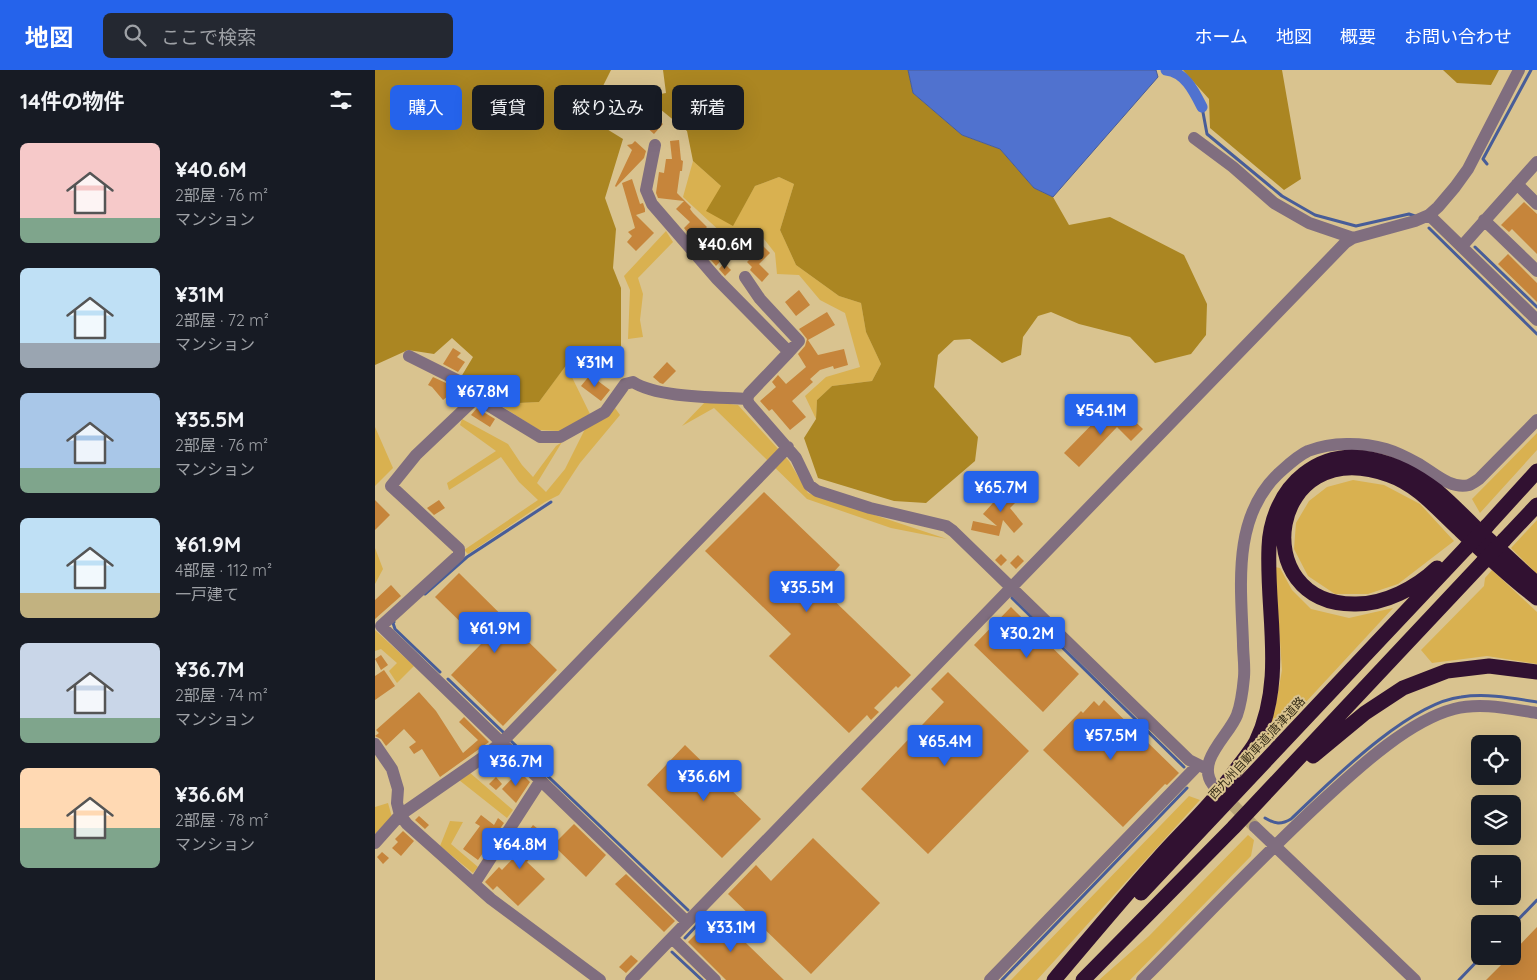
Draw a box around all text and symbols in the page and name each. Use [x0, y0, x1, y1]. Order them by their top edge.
search box [103, 13, 453, 58]
icon: search [121, 21, 149, 49]
text: 地図 [25, 22, 73, 52]
text: ここで検索 [161, 25, 256, 49]
text: ホーム [1195, 25, 1248, 48]
text: 地図 [1276, 25, 1312, 48]
text: 概要 [1340, 25, 1376, 48]
text: お問い合わせ [1404, 25, 1512, 48]
chip: 購入 [390, 85, 462, 130]
chip: 賃貸 [472, 85, 544, 130]
chip: 絞り込み [554, 85, 662, 130]
chip: 新着 [672, 85, 744, 130]
icon: filters [327, 86, 355, 114]
text: 14件の物件 [20, 88, 125, 114]
text: ¥40.6M [175, 156, 247, 182]
icon: home [60, 163, 120, 223]
text: 2部屋 · 76 m² [175, 185, 268, 205]
text: マンション [175, 209, 255, 229]
pin: ¥40.6M [684, 228, 766, 270]
text: ¥40.6M [698, 234, 752, 254]
text: ¥31M [175, 281, 224, 307]
icon: home [60, 288, 120, 348]
text: 2部屋 · 72 m² [175, 310, 269, 330]
text: マンション [175, 334, 255, 354]
pin: ¥31M [565, 346, 625, 388]
text: ¥31M [576, 352, 614, 372]
pin: ¥67.8M [442, 374, 524, 417]
text: ¥67.8M [457, 381, 509, 401]
pin: ¥54.1M [1060, 394, 1142, 436]
text: ¥54.1M [1076, 400, 1126, 420]
text: ¥35.5M [175, 406, 245, 432]
icon: home [60, 413, 120, 473]
text: 2部屋 · 76 m² [175, 435, 268, 455]
text: マンション [175, 459, 255, 479]
pin: ¥65.7M [960, 470, 1042, 513]
text: ¥65.7M [975, 477, 1027, 497]
text: ¥61.9M [175, 531, 241, 557]
icon: home [60, 538, 120, 598]
text: 4部屋 · 112 m² [175, 560, 272, 580]
pin: ¥35.5M [766, 570, 848, 613]
text: ¥35.5M [780, 577, 834, 597]
text: 一戸建て [175, 584, 239, 604]
pin: ¥61.9M [454, 612, 536, 654]
pin: ¥30.2M [986, 616, 1068, 659]
text: ¥61.9M [470, 618, 520, 638]
text: ¥30.2M [1000, 623, 1054, 643]
text: ¥36.7M [175, 656, 244, 682]
icon: home [60, 663, 120, 723]
text: 2部屋 · 74 m² [175, 685, 268, 705]
street label: 西九州自動車道;唐津道路 [1205, 693, 1308, 802]
text: マンション [175, 709, 255, 729]
pin: ¥57.5M [1070, 718, 1152, 761]
pin: ¥65.4M [904, 724, 986, 767]
text: ¥57.5M [1085, 725, 1137, 745]
text: ¥65.4M [919, 731, 971, 751]
map controls [1471, 735, 1521, 965]
button: locate [1471, 735, 1521, 785]
pin: ¥36.7M [475, 744, 557, 787]
text: ¥36.7M [490, 751, 542, 771]
pin: ¥36.6M [663, 760, 745, 802]
text: ¥36.6M [678, 766, 730, 786]
text: ¥36.6M [175, 781, 244, 807]
icon: home [60, 788, 120, 848]
button: layers [1471, 795, 1521, 845]
text: 2部屋 · 78 m² [175, 810, 269, 830]
pin: ¥64.8M [479, 828, 561, 870]
text: マンション [175, 834, 255, 854]
text: ¥64.8M [493, 834, 547, 854]
button: + [1471, 855, 1521, 905]
pin: ¥33.1M [690, 910, 772, 953]
button: − [1471, 915, 1521, 965]
text: ¥33.1M [706, 917, 756, 937]

